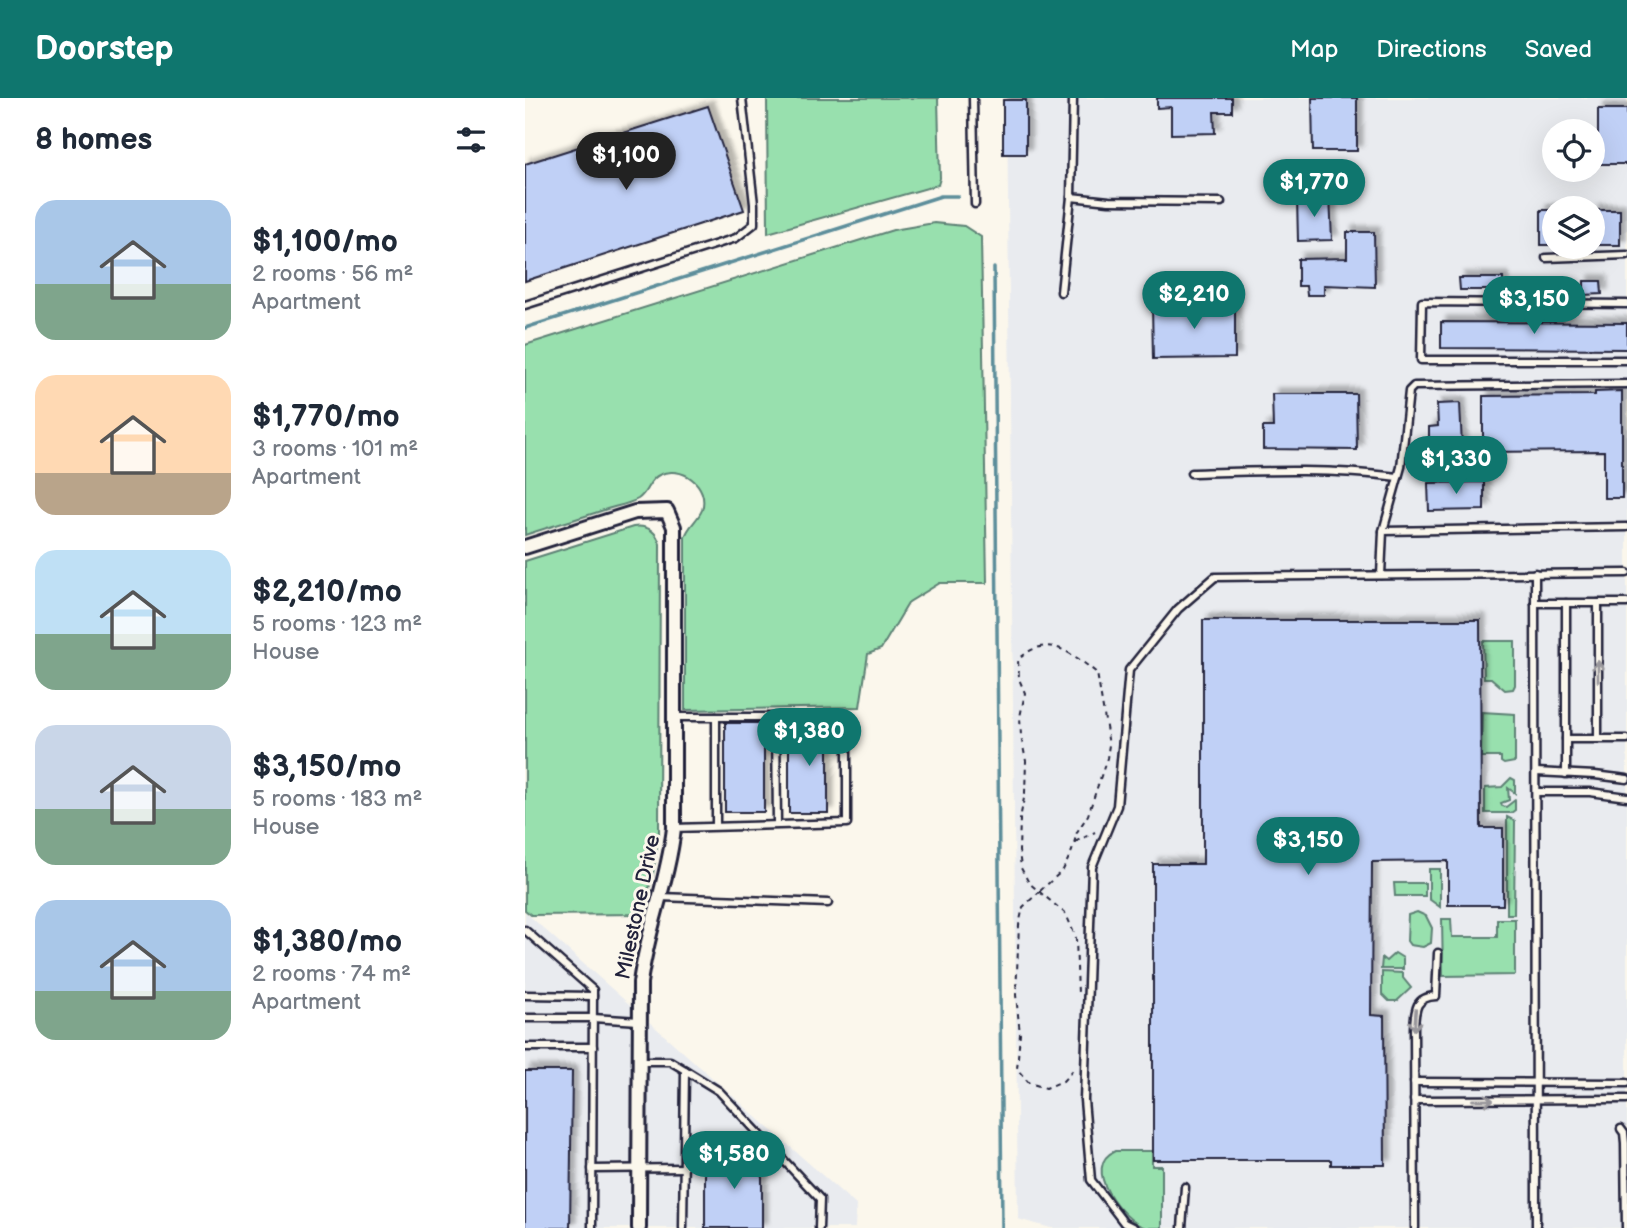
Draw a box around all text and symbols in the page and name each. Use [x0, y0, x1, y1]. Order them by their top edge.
text: Doorstep [35, 29, 173, 69]
text: Map [1290, 35, 1338, 64]
text: Directions [1376, 35, 1487, 64]
text: Saved [1525, 35, 1592, 64]
map controls [1542, 119, 1605, 259]
button: locate [1542, 119, 1605, 182]
icon: filters [452, 121, 490, 159]
text: 8 homes [35, 122, 152, 158]
pin: $1,100 [569, 132, 683, 192]
text: $1,100 [592, 141, 660, 169]
pin: $1,770 [1257, 159, 1371, 219]
text: $1,770 [1279, 168, 1349, 196]
button: layers [1542, 196, 1605, 259]
text: $1,100/mo [252, 224, 398, 260]
icon: home [91, 228, 175, 312]
text: 2 rooms · 56 m² [252, 260, 414, 288]
pin: $2,210 [1137, 272, 1251, 331]
pin: $3,150 [1477, 276, 1591, 336]
text: $2,210 [1158, 280, 1230, 308]
text: $3,150 [1499, 285, 1569, 313]
text: Apartment [252, 288, 361, 316]
text: $1,770/mo [252, 399, 400, 435]
icon: home [91, 403, 175, 487]
text: 3 rooms · 101 m² [252, 435, 418, 463]
pin: $1,330 [1399, 436, 1513, 496]
text: $1,330 [1420, 445, 1492, 473]
text: Apartment [252, 463, 361, 491]
text: $2,210/mo [252, 574, 402, 610]
icon: home [91, 578, 175, 662]
text: 5 rooms · 123 m² [252, 610, 422, 638]
text: House [252, 638, 319, 666]
one-way arrow [1591, 660, 1605, 683]
pin: $1,380 [752, 708, 866, 768]
text: $1,380 [773, 717, 845, 745]
text: $3,150/mo [252, 749, 401, 785]
icon: home [91, 753, 175, 837]
text: 5 rooms · 183 m² [252, 785, 422, 813]
text: House [252, 813, 319, 841]
pin: $3,150 [1251, 818, 1365, 877]
text: $3,150 [1273, 826, 1343, 854]
street label: Milestone Drive [610, 832, 666, 982]
text: $1,380/mo [252, 924, 402, 960]
icon: home [91, 928, 175, 1012]
text: 2 rooms · 74 m² [252, 960, 411, 988]
text: Apartment [252, 988, 361, 1016]
one-way arrow [1408, 1008, 1421, 1031]
one-way arrow [1471, 1093, 1494, 1107]
pin: $1,580 [677, 1132, 791, 1191]
text: $1,580 [698, 1140, 770, 1168]

